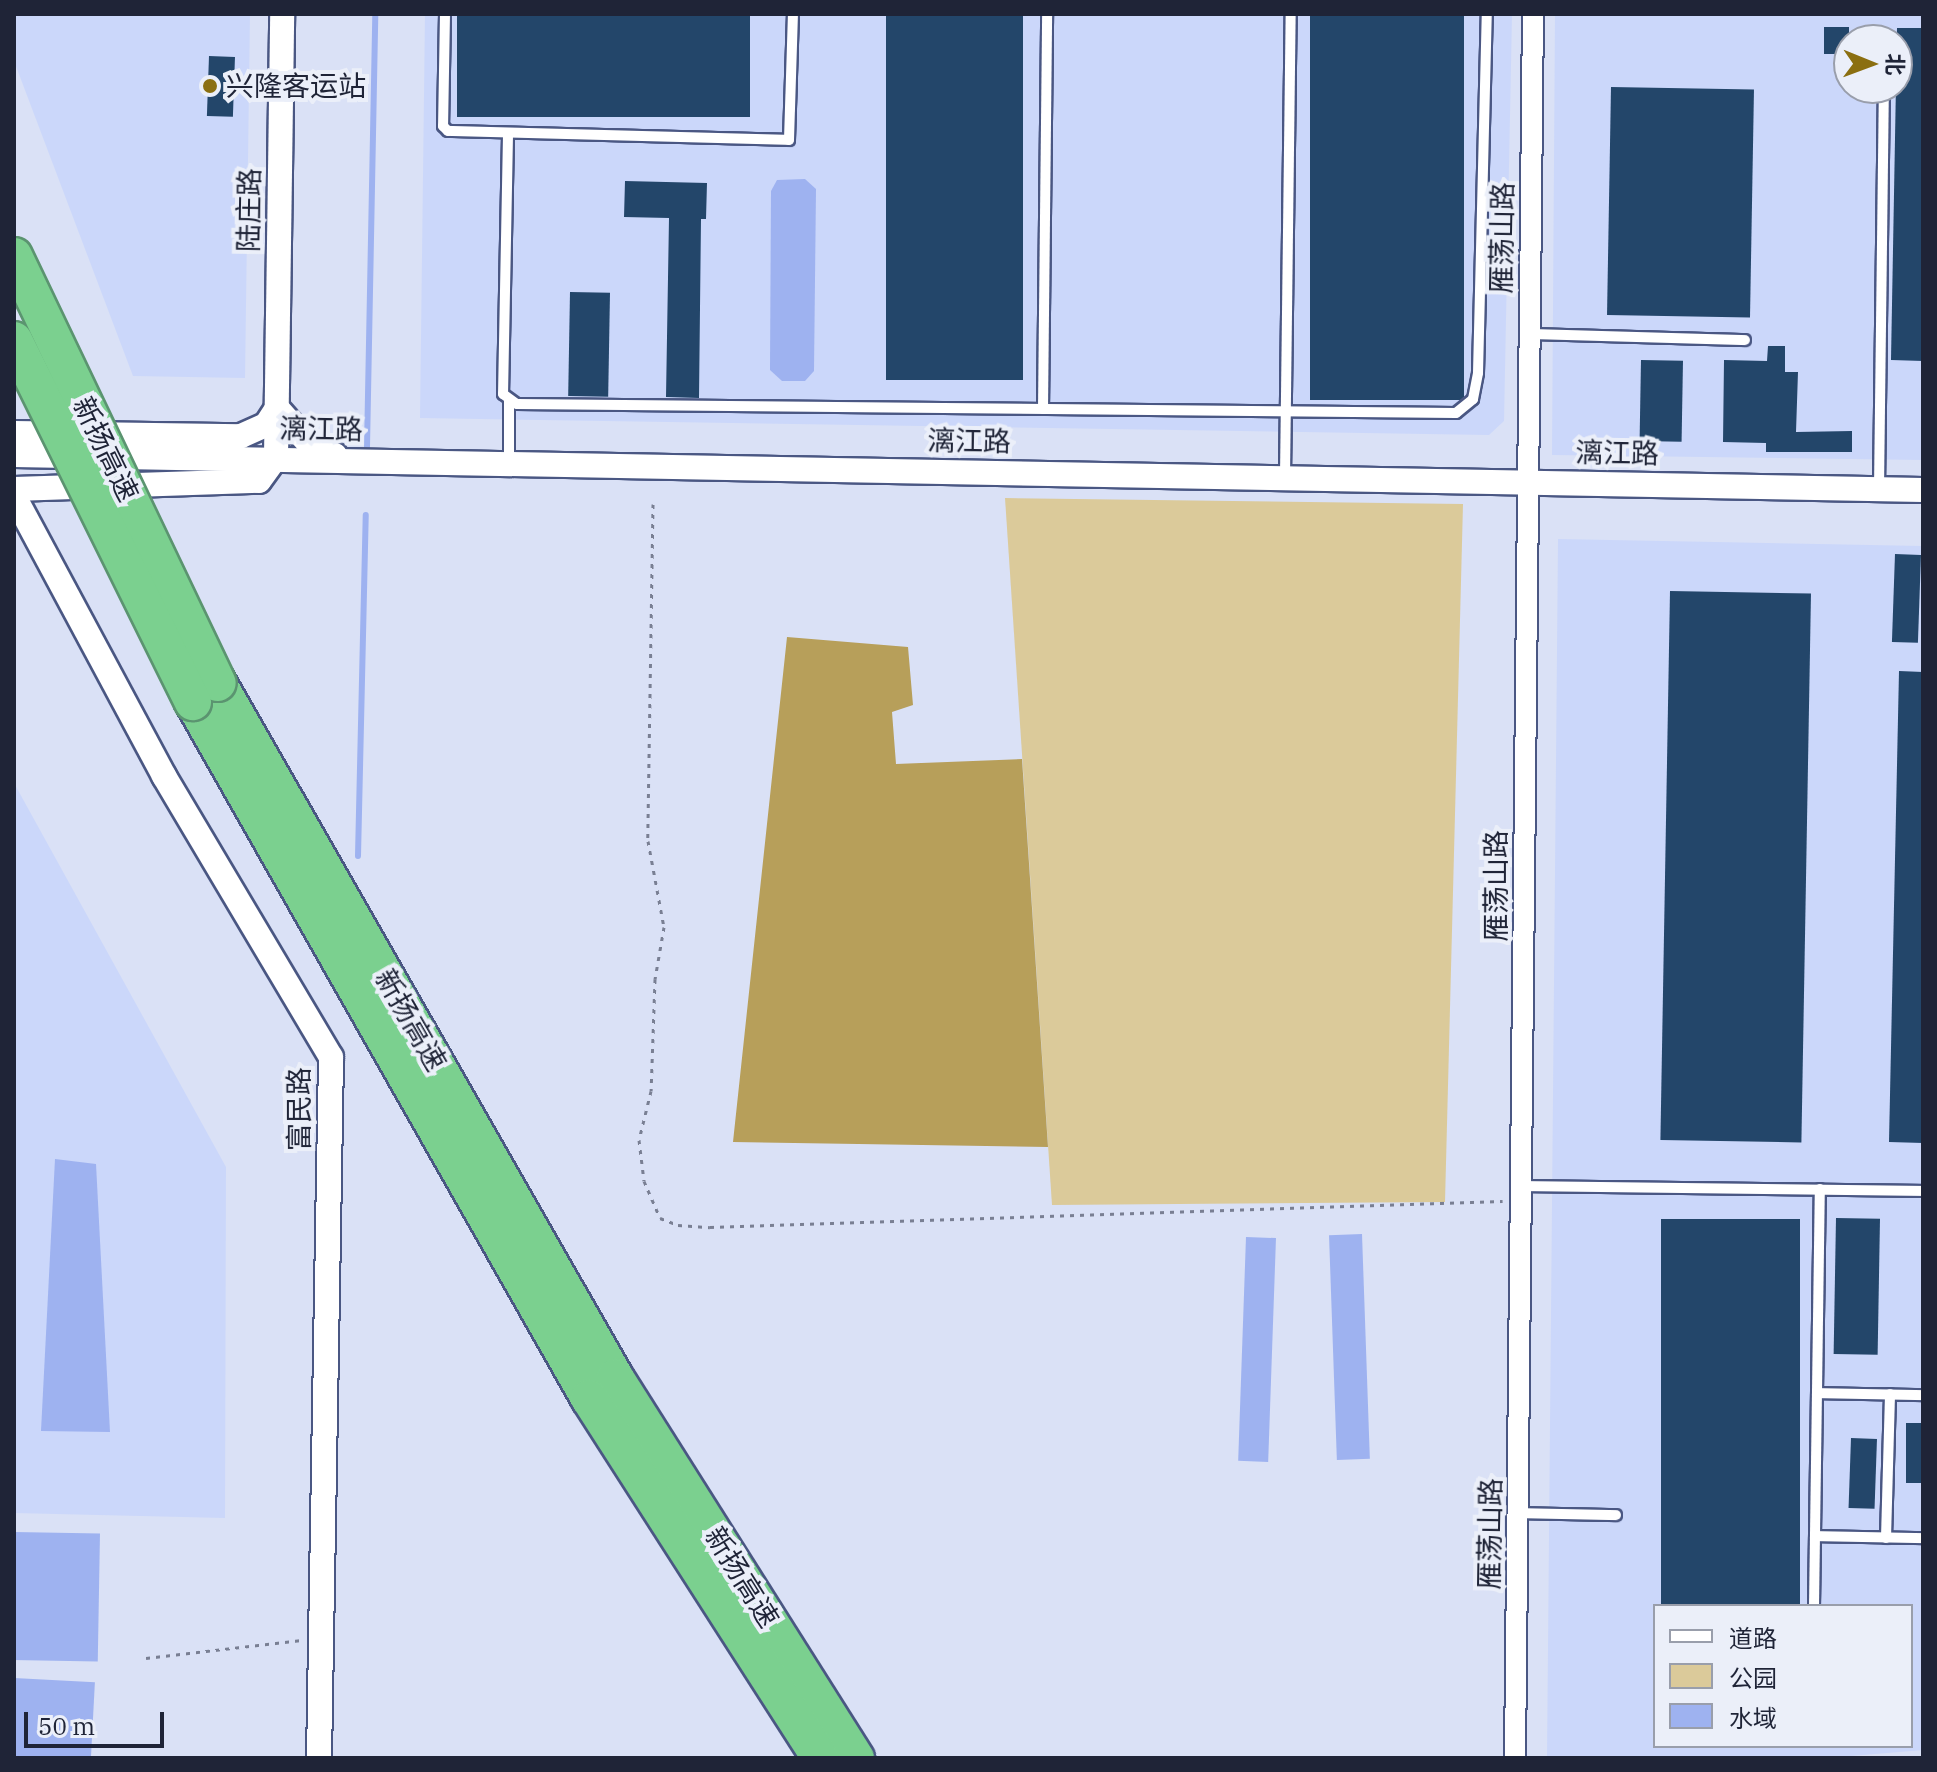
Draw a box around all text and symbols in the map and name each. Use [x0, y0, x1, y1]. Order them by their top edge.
north arrow [1833, 24, 1913, 104]
text: 北 [1881, 53, 1910, 76]
place label: 兴隆客运站 [226, 69, 366, 103]
marker: 兴隆客运站 [201, 77, 219, 95]
street label: 陆庄路 [231, 168, 267, 252]
street label: 雁荡山路 [1484, 182, 1520, 294]
street label: 新扬高速 [66, 391, 146, 507]
street label: 漓江路 [279, 411, 363, 447]
street label: 漓江路 [927, 423, 1011, 459]
street label: 漓江路 [1575, 435, 1659, 471]
street label: 雁荡山路 [1479, 830, 1513, 942]
street label: 新扬高速 [368, 963, 454, 1077]
street label: 富民路 [282, 1067, 316, 1151]
street label: 雁荡山路 [1472, 1478, 1508, 1590]
street label: 新扬高速 [698, 1521, 786, 1633]
legend [1653, 1604, 1913, 1748]
text: 道路 [1729, 1622, 1777, 1654]
text: 公园 [1729, 1662, 1777, 1694]
scale bar [28, 1696, 168, 1746]
text: 水域 [1729, 1702, 1777, 1734]
text: 50 m [38, 1710, 95, 1742]

